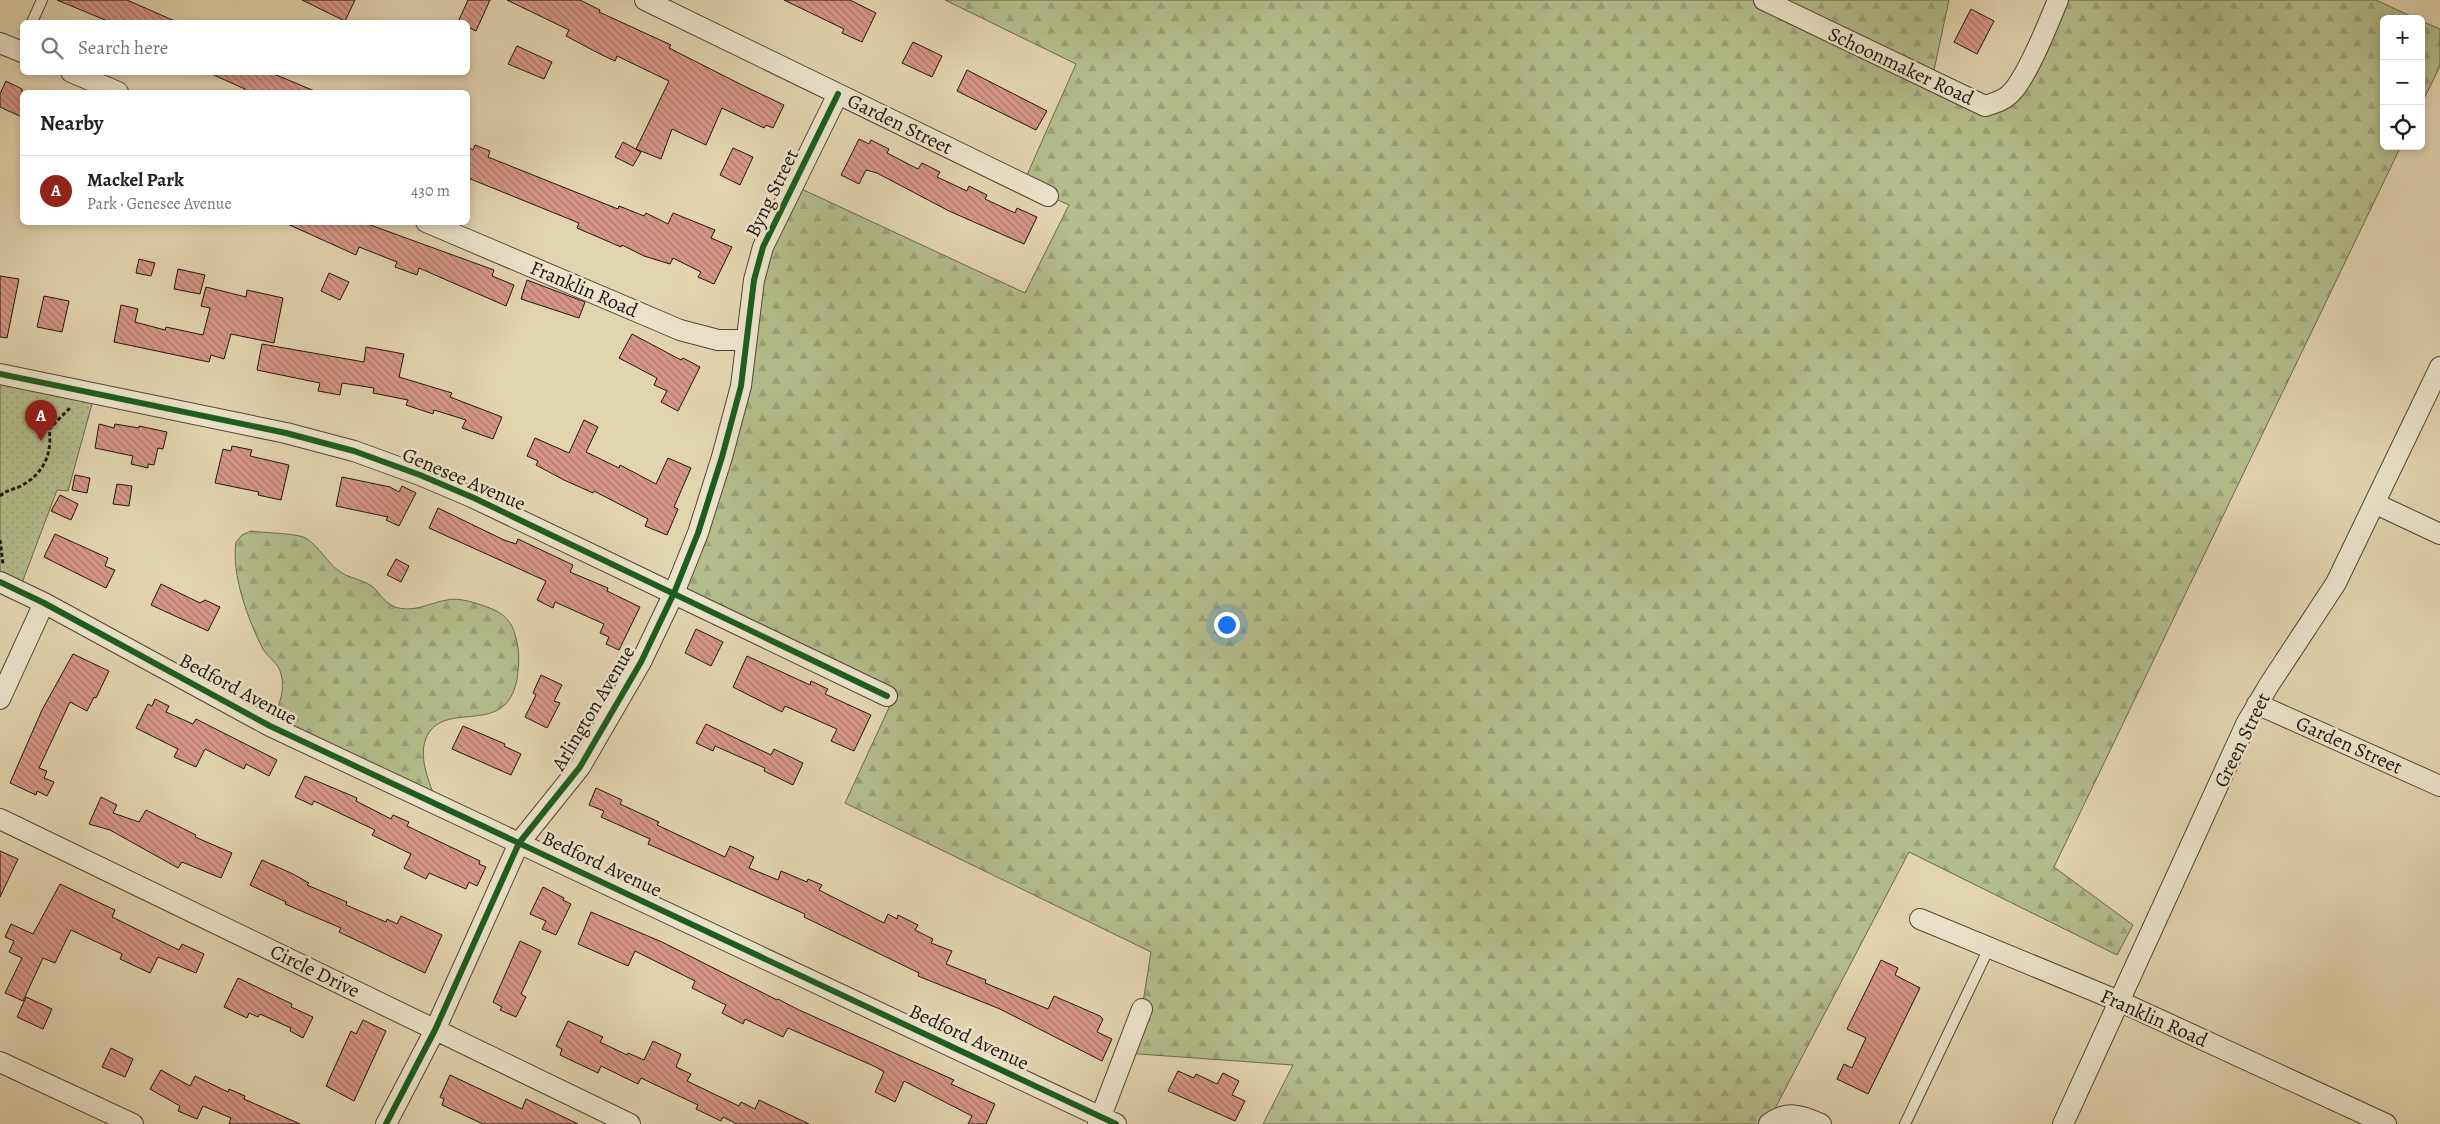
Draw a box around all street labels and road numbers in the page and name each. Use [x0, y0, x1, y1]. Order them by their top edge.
street label: Schoonmaker Road [1824, 20, 1979, 112]
street label: Garden Street [843, 87, 957, 161]
street label: Byng Street [739, 144, 805, 242]
street label: Franklin Road [526, 254, 642, 324]
street label: Genesee Avenue [398, 441, 530, 517]
street label: Arlington Avenue [544, 640, 641, 776]
street label: Bedford Avenue [175, 647, 301, 731]
street label: Green Street [2207, 688, 2277, 792]
street label: Garden Street [2292, 710, 2407, 781]
street label: Bedford Avenue [538, 824, 666, 904]
street label: Circle Drive [266, 938, 364, 1004]
street label: Franklin Road [2096, 982, 2212, 1054]
street label: Bedford Avenue [905, 997, 1033, 1077]

